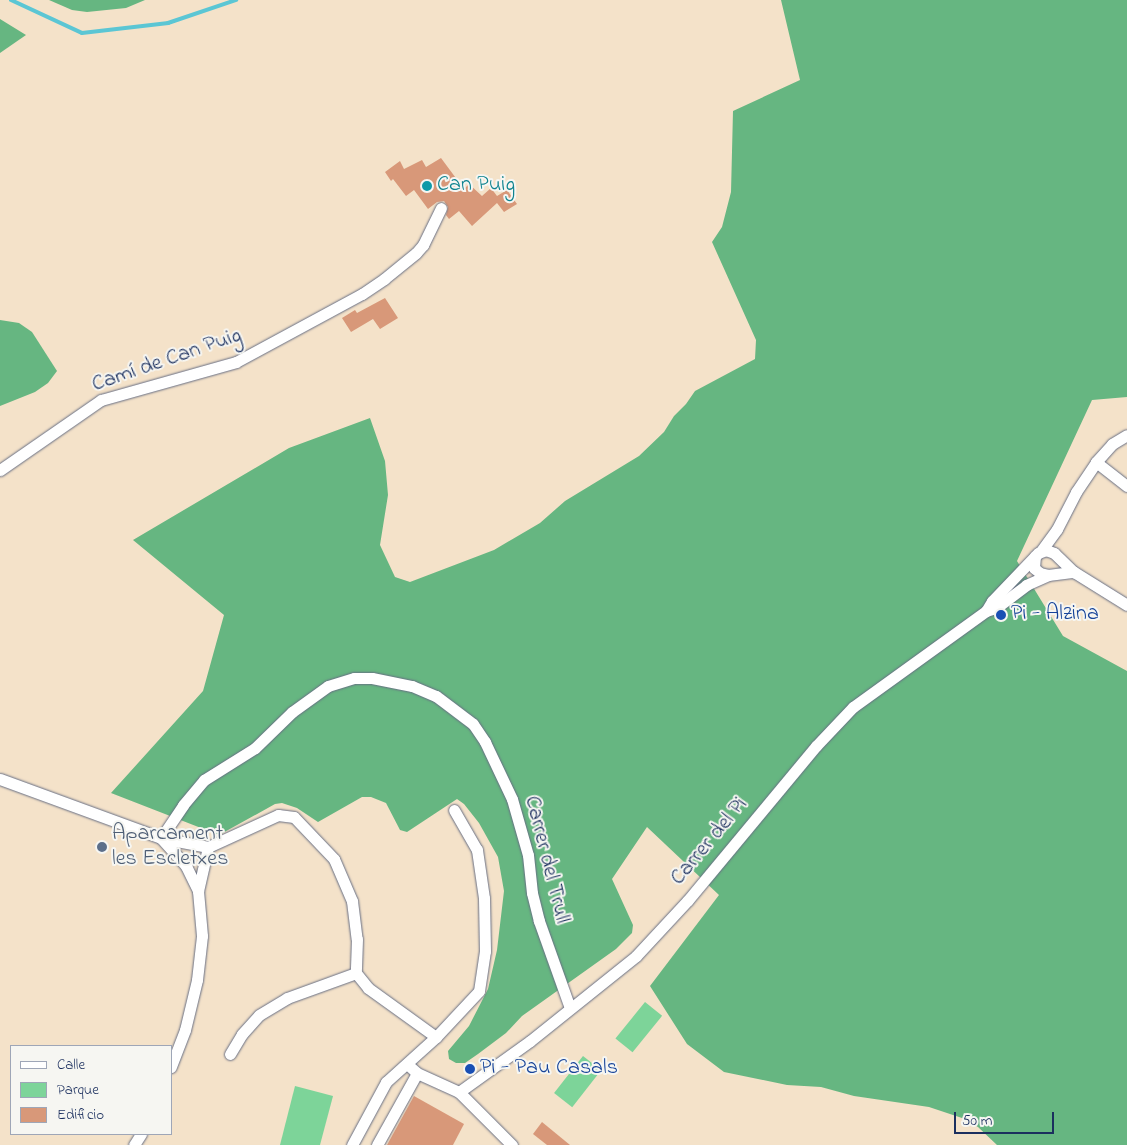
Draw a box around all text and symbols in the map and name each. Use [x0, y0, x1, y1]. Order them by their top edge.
place label: Can Puig [437, 173, 515, 199]
marker: Can Puig [421, 180, 433, 192]
street label: Camí de Can Puig [89, 323, 245, 399]
place label: Pi - Alzina [1011, 602, 1099, 628]
marker: Pi - Alzina [995, 609, 1007, 621]
street label: Carrer del Trull [517, 793, 575, 927]
street label: Carrer del Pi [666, 793, 754, 891]
place label: Aparcament les Escletxes [112, 821, 228, 872]
marker: Aparcament les Escletxes [96, 841, 108, 853]
legend [10, 1045, 172, 1135]
text: Calle [57, 1054, 85, 1076]
place label: Pi - Pau Casals [480, 1056, 618, 1082]
marker: Pi - Pau Casals [464, 1063, 476, 1075]
text: Parque [57, 1079, 99, 1101]
scale bar [957, 1102, 1057, 1134]
text: Edificio [57, 1104, 104, 1126]
text: 50 m [962, 1110, 992, 1132]

